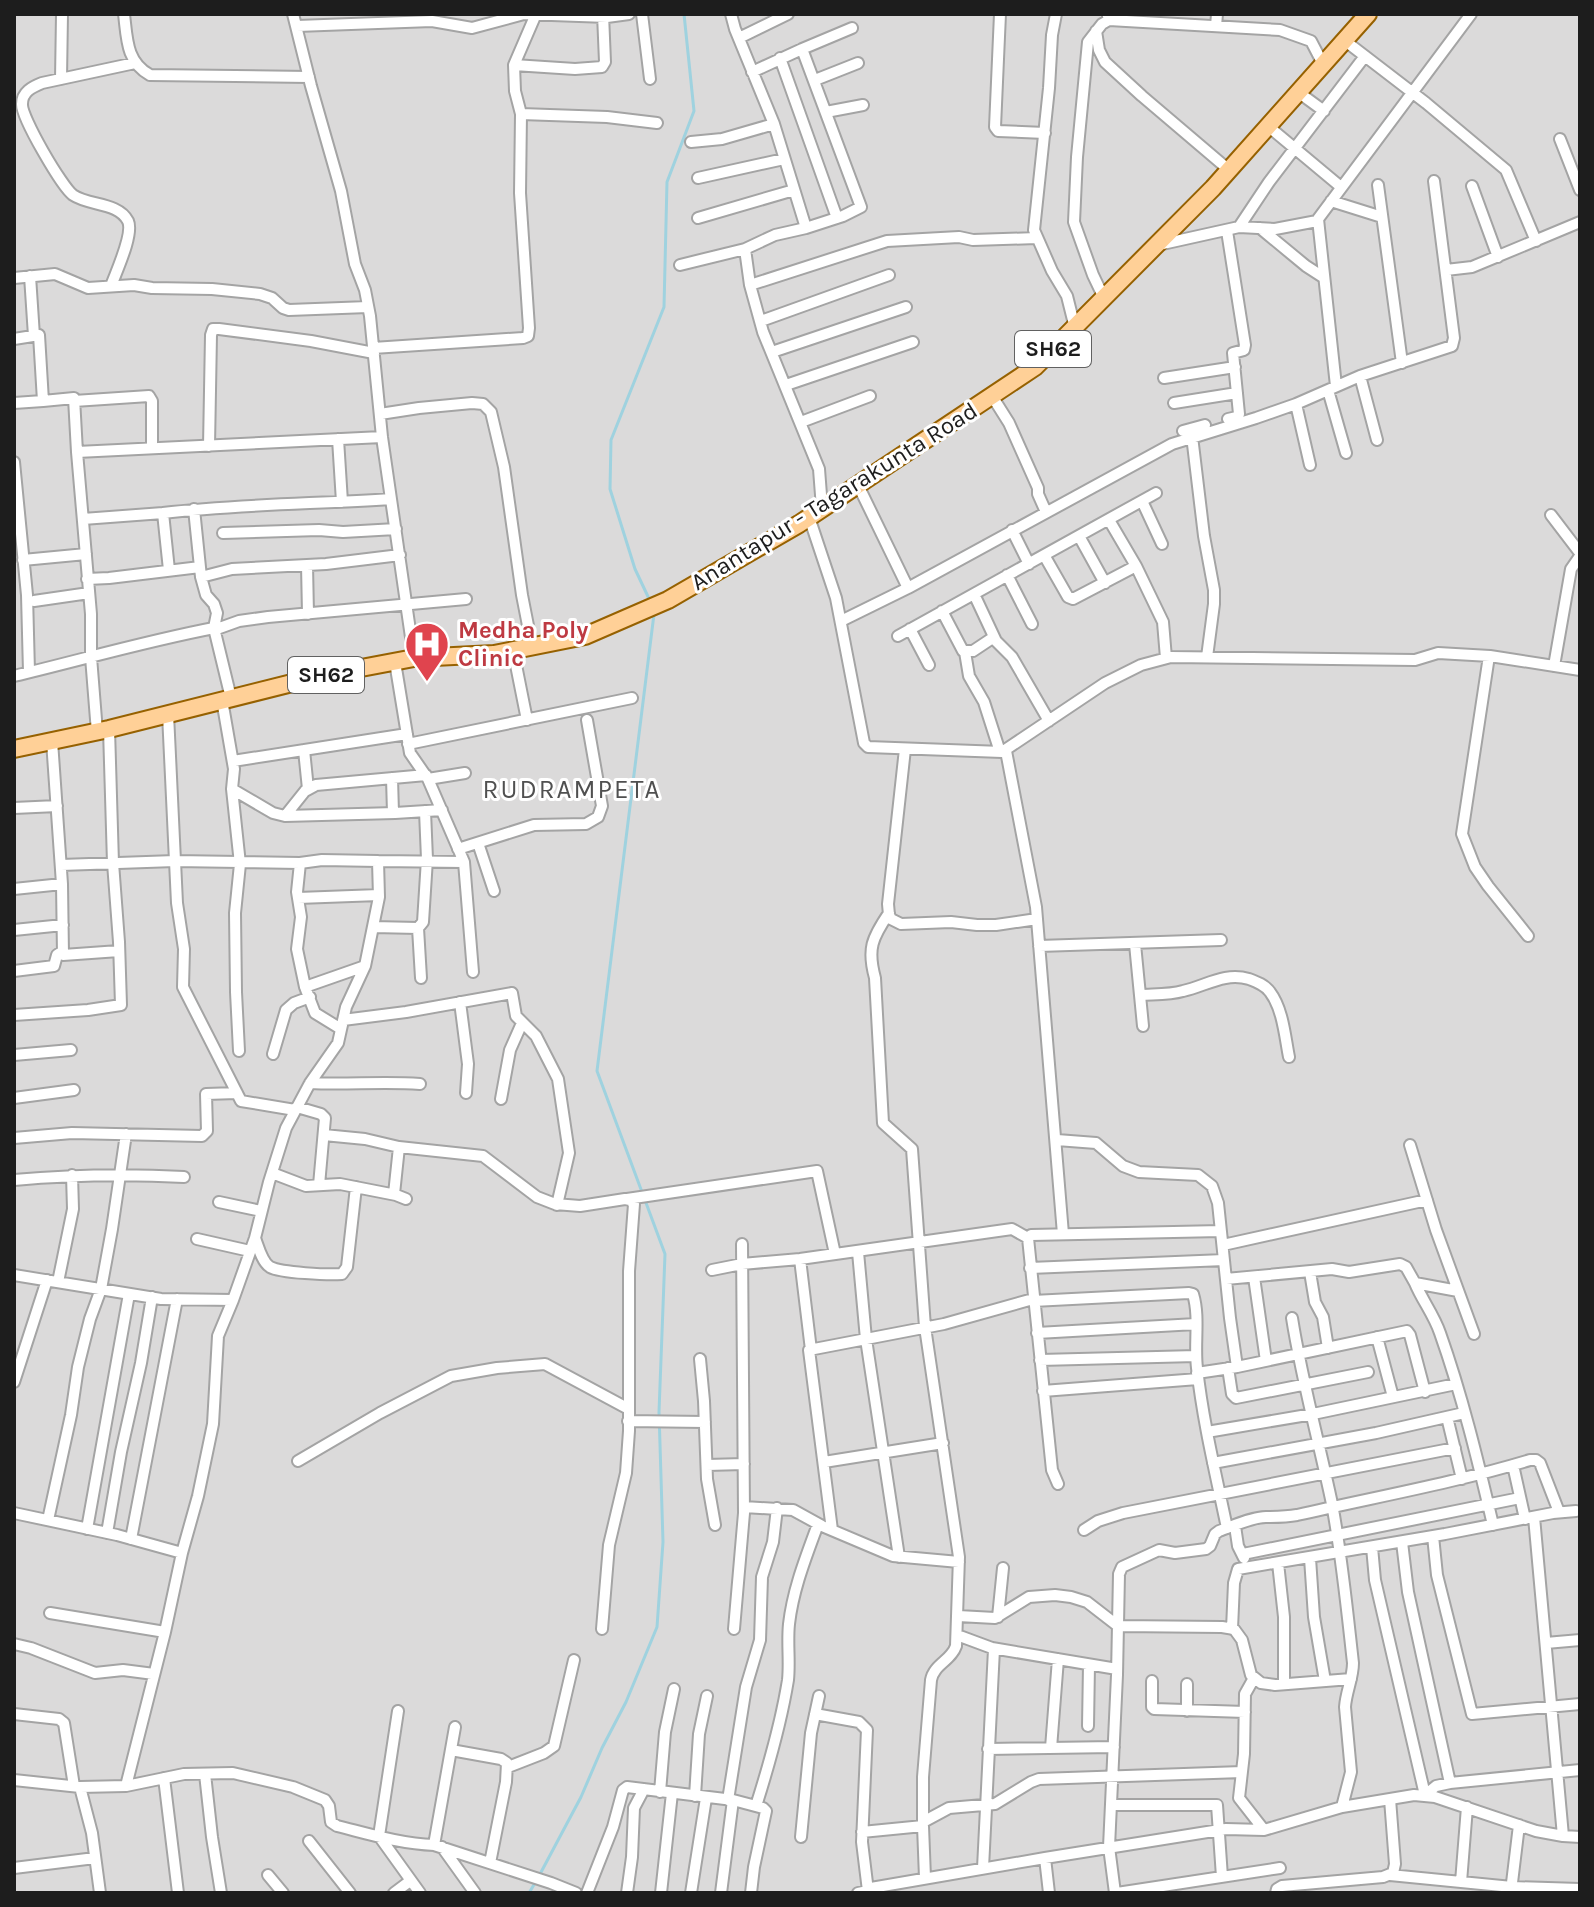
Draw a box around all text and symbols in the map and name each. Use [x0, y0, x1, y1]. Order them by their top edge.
road number: SH62 [1015, 331, 1091, 367]
street label: Anantapur - Tagarakunta Road [686, 396, 982, 596]
place label: Medha Poly Clinic [458, 616, 588, 672]
hospital icon: Medha Poly Clinic [403, 620, 451, 683]
road number: SH62 [288, 657, 364, 693]
district label: RUDRAMPETA [483, 774, 661, 805]

